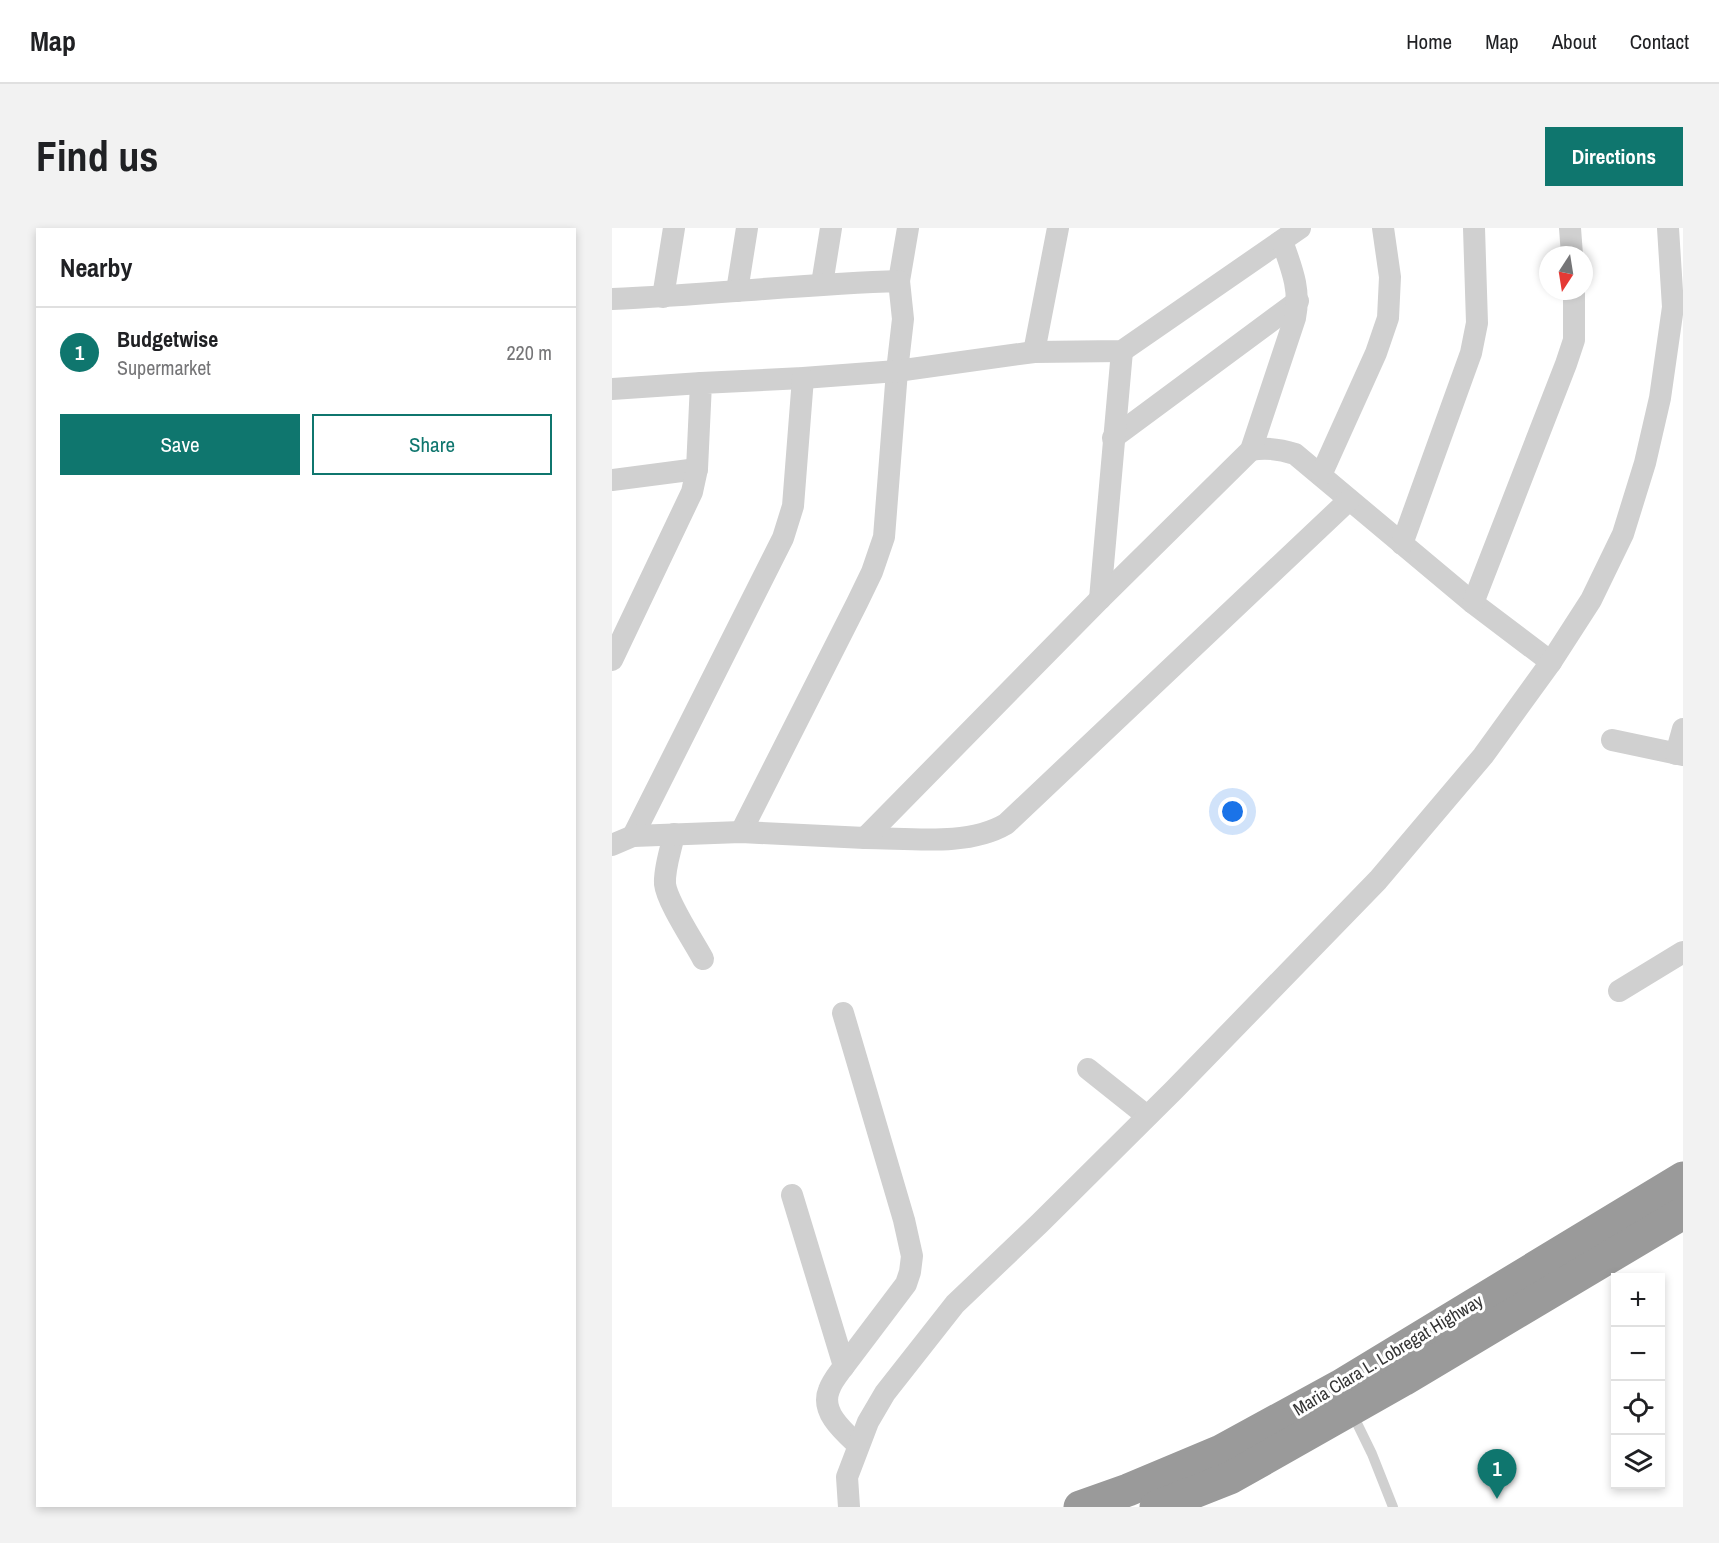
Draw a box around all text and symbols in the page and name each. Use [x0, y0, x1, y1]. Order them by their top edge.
text: Map [30, 22, 76, 60]
text: Home [1406, 27, 1452, 56]
text: Map [1485, 27, 1519, 56]
text: About [1552, 27, 1597, 56]
text: Contact [1630, 27, 1689, 56]
button: Directions [1545, 127, 1683, 186]
text: Find us [36, 128, 158, 184]
north arrow [1539, 246, 1593, 300]
text: Nearby [60, 250, 132, 285]
text: Budgetwise [117, 324, 218, 354]
text: 1 [75, 339, 84, 366]
text: 220 m [506, 339, 552, 366]
text: Supermarket [117, 354, 211, 381]
button: Save [60, 414, 300, 475]
button: Share [312, 414, 552, 475]
your location [1218, 797, 1247, 826]
map controls [1611, 1273, 1665, 1489]
button: + [1611, 1273, 1665, 1327]
street label: Maria Clara L. Lobregat Highway [1288, 1288, 1488, 1421]
button: − [1611, 1327, 1665, 1381]
button: locate [1611, 1381, 1665, 1435]
button: layers [1611, 1435, 1665, 1489]
pin: 1 [1478, 1450, 1516, 1499]

